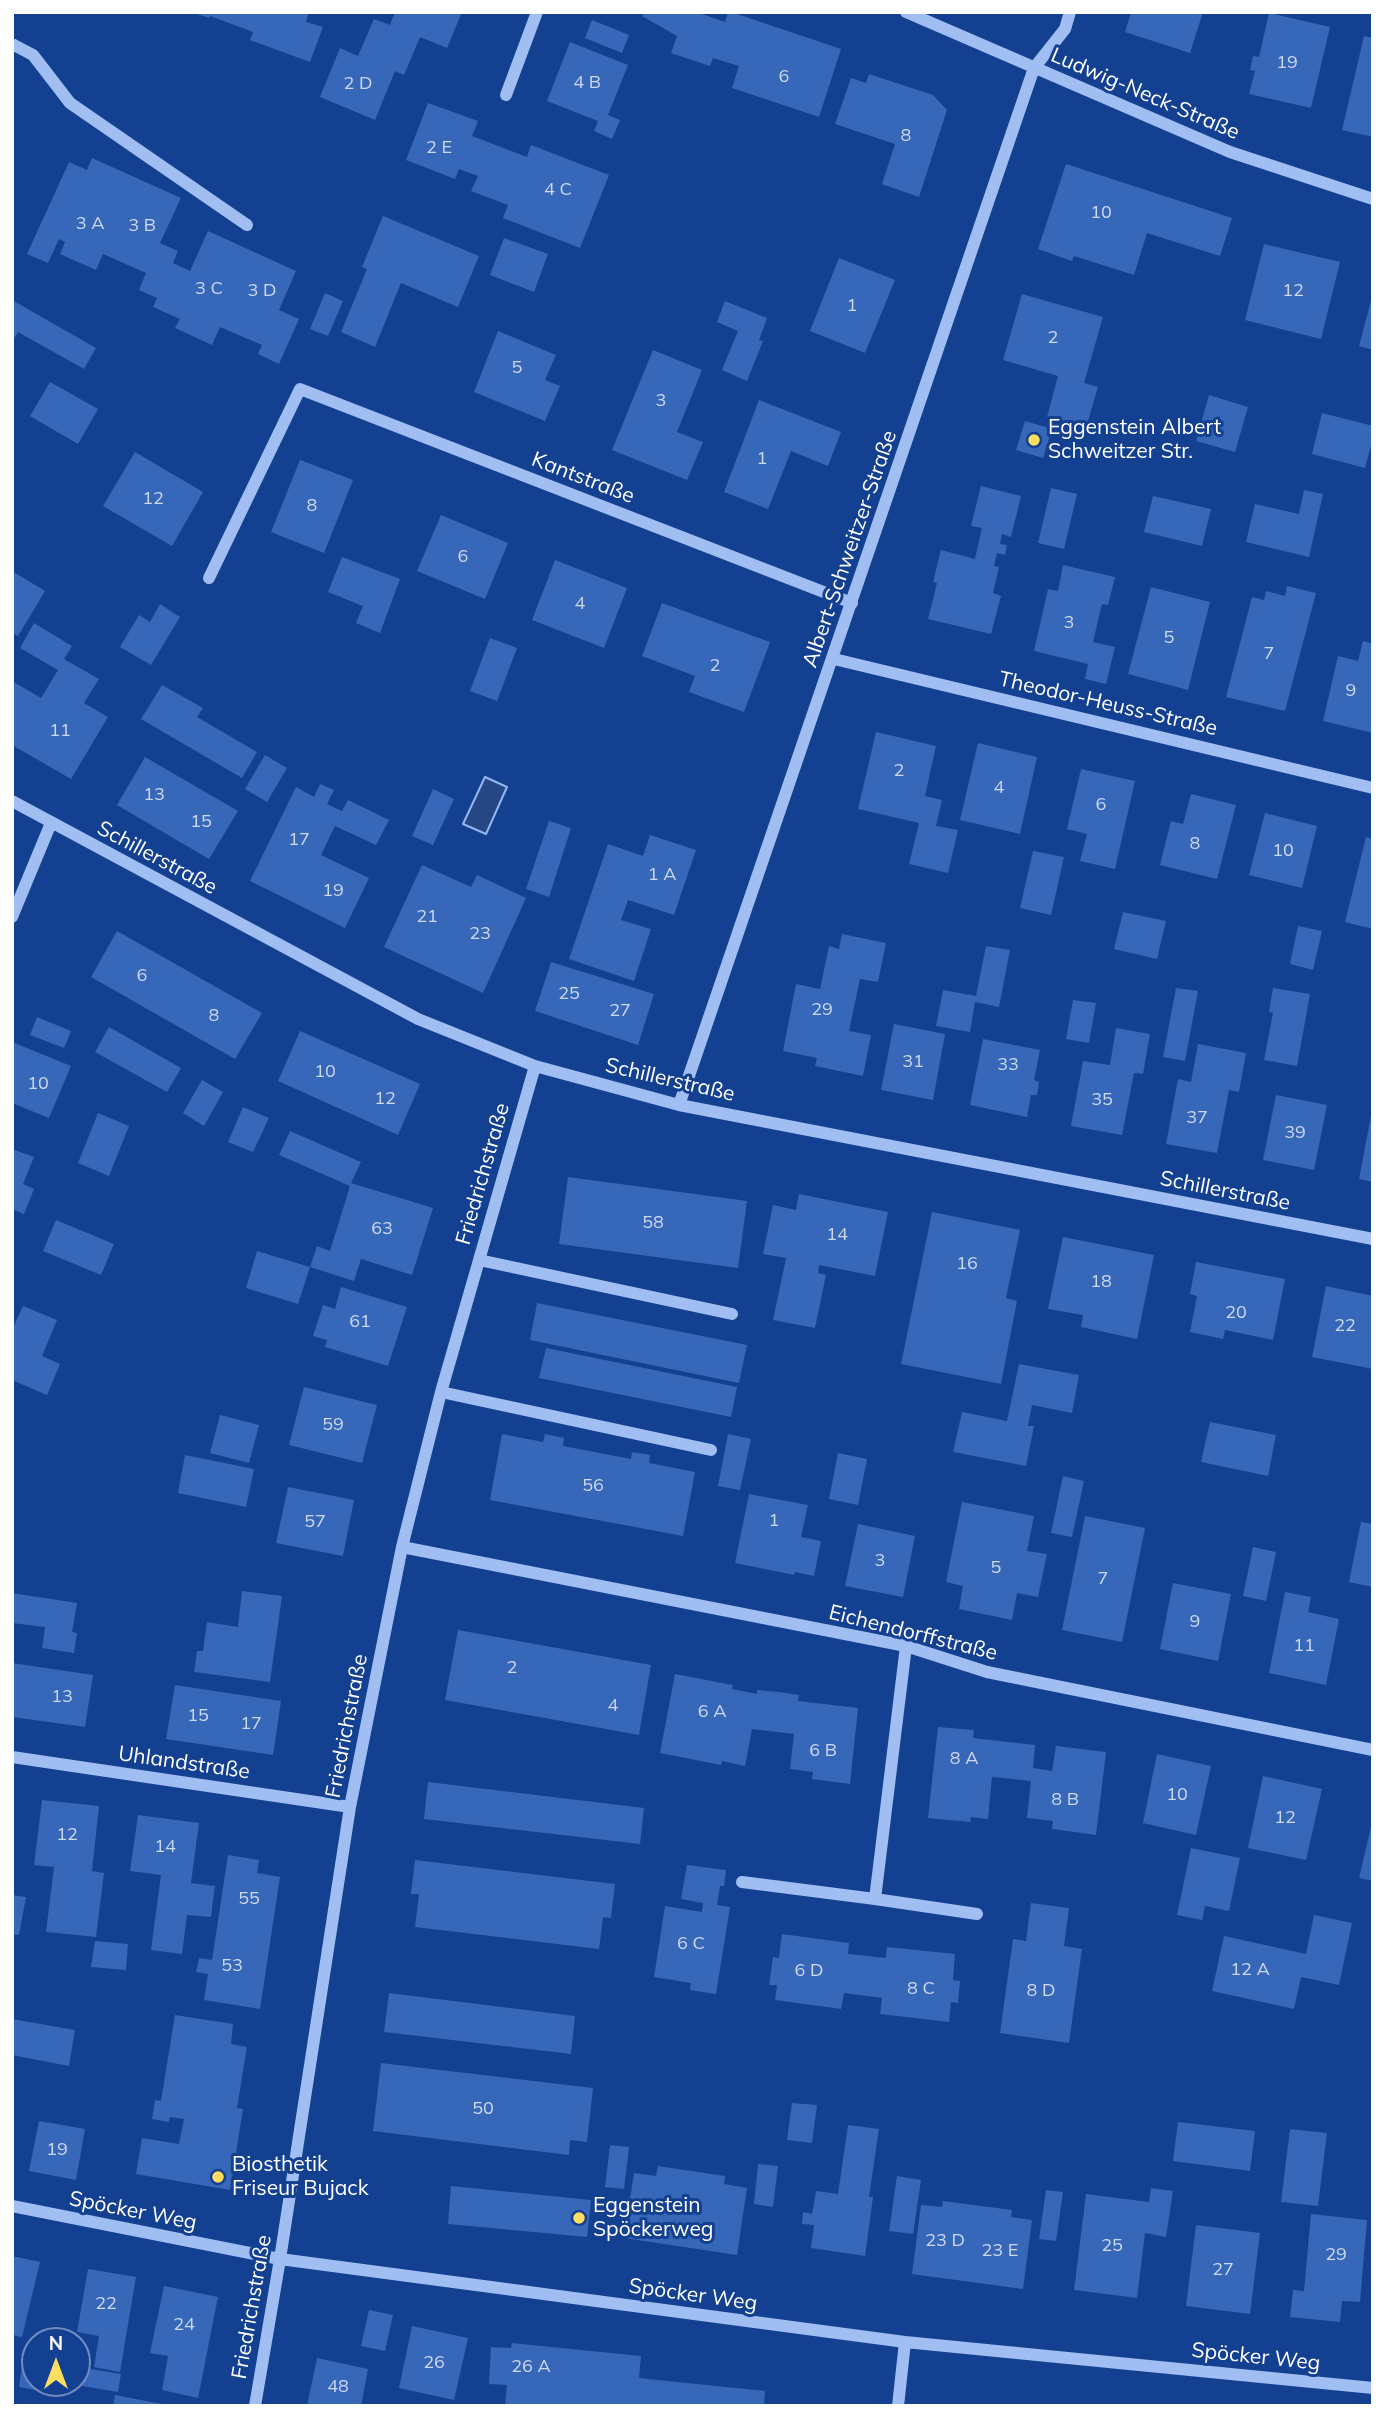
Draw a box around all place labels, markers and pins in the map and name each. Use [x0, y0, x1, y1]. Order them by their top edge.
place label: Eggenstein Albert Schweitzer Str. [1048, 415, 1221, 465]
marker: Eggenstein Albert Schweitzer Str. [1026, 432, 1042, 448]
place label: Biosthetik Friseur Bujack [232, 2152, 368, 2202]
marker: Biosthetik Friseur Bujack [210, 2169, 226, 2185]
place label: Eggenstein Spöckerweg [593, 2193, 713, 2243]
marker: Eggenstein Spöckerweg [571, 2210, 587, 2226]

